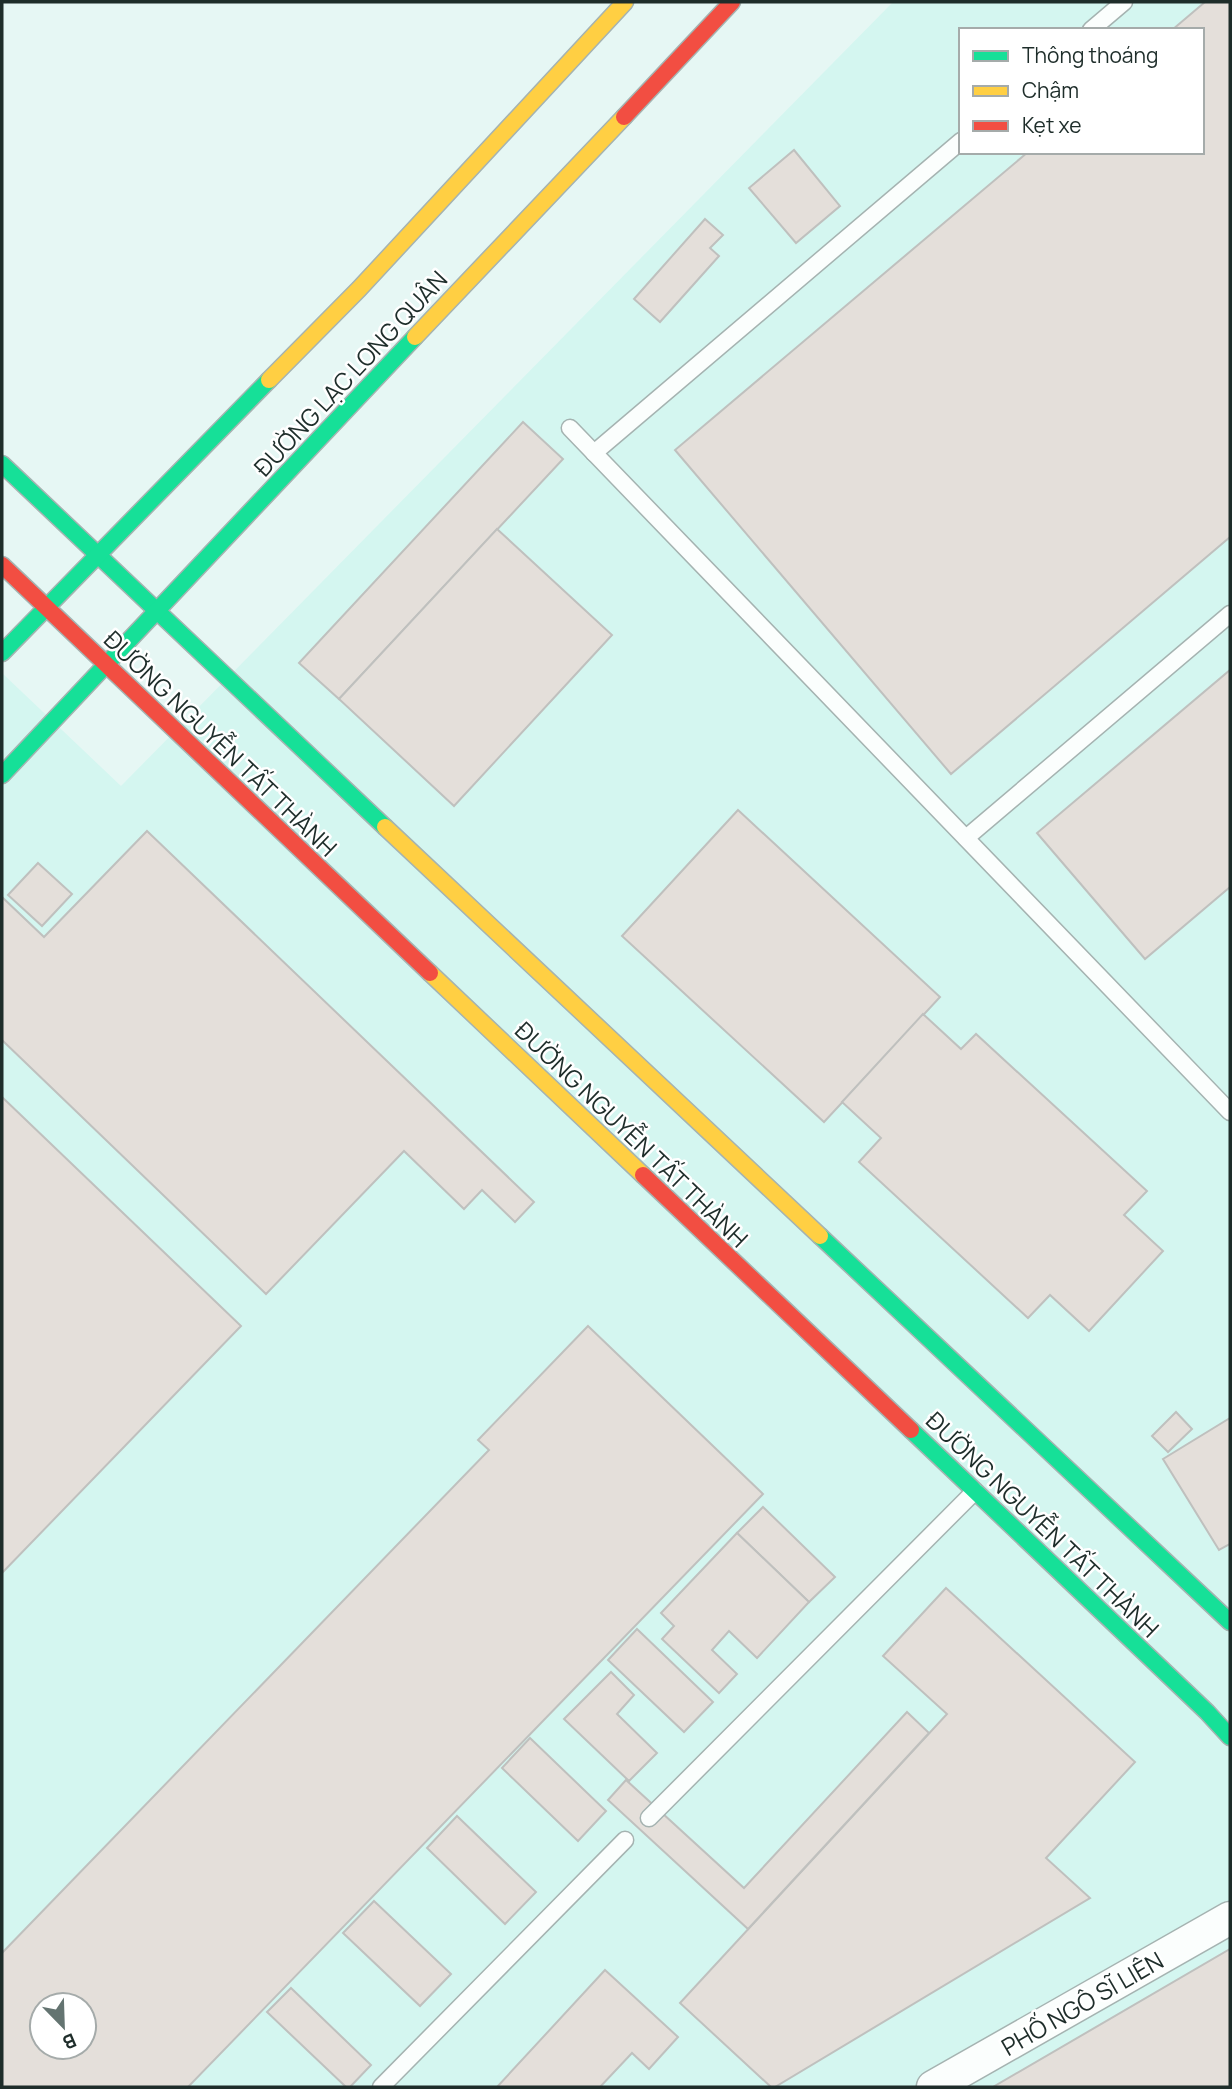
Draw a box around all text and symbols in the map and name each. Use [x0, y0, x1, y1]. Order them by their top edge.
legend [959, 28, 1204, 154]
text: Thông thoáng [1022, 41, 1158, 69]
text: Chậm [1022, 76, 1079, 104]
text: Kẹt xe [1022, 111, 1081, 139]
street label: ĐƯỜNG LẠC LONG QUÂN [246, 263, 454, 483]
street label: ĐƯỜNG NGUYỄN TẤT THÀNH [97, 623, 345, 863]
street label: ĐƯỜNG NGUYỄN TẤT THÀNH [508, 1014, 756, 1254]
street label: ĐƯỜNG NGUYỄN TẤT THÀNH [919, 1404, 1167, 1644]
street label: PHỐ NGÔ SĨ LIÊN [995, 1943, 1169, 2063]
north arrow [28, 1991, 98, 2061]
text: B [59, 2027, 80, 2056]

